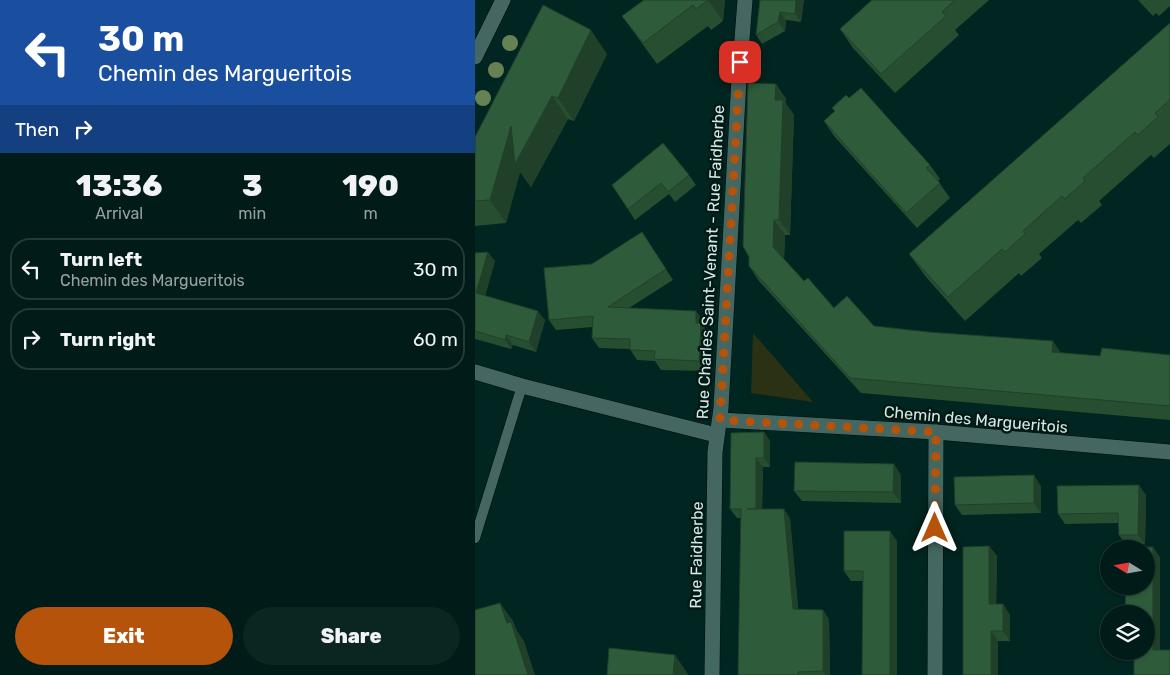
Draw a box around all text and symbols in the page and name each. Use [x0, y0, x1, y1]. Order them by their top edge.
text: 30 m [98, 18, 184, 60]
icon: left [15, 20, 80, 85]
pin [719, 41, 761, 83]
icon: arrive [726, 48, 754, 76]
text: Chemin des Margueritois [98, 60, 352, 87]
street label: Rue Charles Saint-Venant - Rue Faidherbe [693, 104, 728, 420]
icon: right [69, 115, 97, 143]
text: Then [15, 118, 59, 141]
text: 13:36 [76, 168, 162, 204]
text: 3 [242, 168, 263, 204]
text: 190 [342, 168, 399, 204]
text: Arrival [95, 204, 143, 223]
text: min [238, 204, 266, 223]
text: m [363, 204, 378, 223]
text: Turn left [60, 248, 142, 271]
icon: left [17, 255, 45, 283]
text: 30 m [413, 258, 458, 281]
text: Chemin des Margueritois [60, 271, 245, 290]
icon: right [17, 325, 45, 353]
text: Turn right [60, 328, 155, 351]
text: 60 m [413, 328, 458, 351]
street label: Chemin des Margueritois [883, 402, 1069, 437]
street label: Rue Faidherbe [686, 501, 707, 609]
position arrow [908, 501, 960, 553]
north arrow [1100, 540, 1155, 595]
map controls [1100, 540, 1155, 660]
button: layers [1100, 605, 1155, 660]
button: Exit [15, 607, 233, 665]
button: Share [243, 607, 460, 665]

